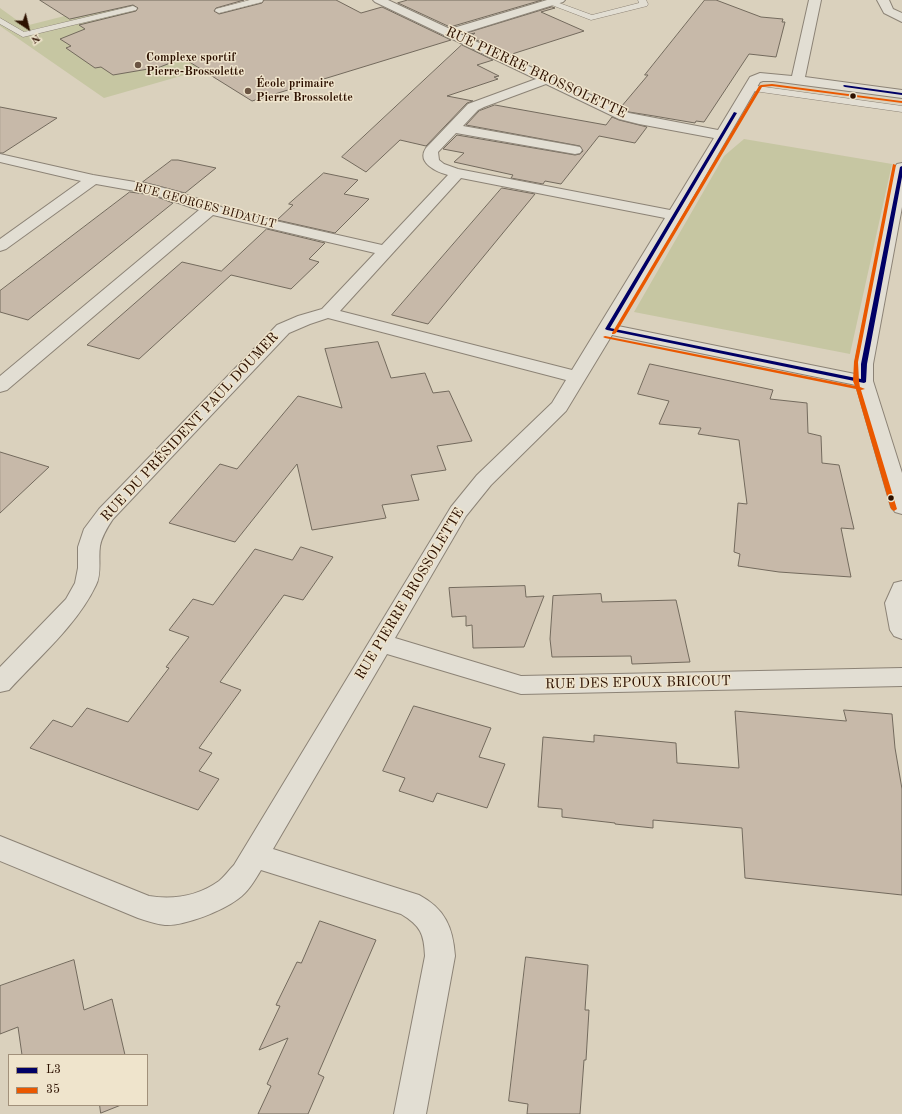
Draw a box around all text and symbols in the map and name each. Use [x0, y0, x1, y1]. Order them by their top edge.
north arrow [8, 8, 48, 48]
street label: RUE PIERRE BROSSOLETTE [443, 24, 629, 122]
text: N [29, 31, 42, 45]
place label: Complexe sportif Pierre-Brossolette [146, 51, 244, 79]
marker: Complexe sportif Pierre-Brossolette [133, 60, 143, 70]
place label: École primaire Pierre Brossolette [256, 77, 353, 105]
marker: École primaire Pierre Brossolette [243, 86, 253, 96]
unlabelled marker [848, 91, 858, 101]
street label: RUE GEORGES BIDAULT [132, 180, 278, 232]
street label: RUE DU PRÉSIDENT PAUL DOUMER [98, 329, 282, 525]
unlabelled marker [886, 493, 896, 503]
street label: RUE PIERRE BROSSOLETTE [352, 505, 468, 683]
street label: RUE DES EPOUX BRICOUT [545, 673, 731, 693]
legend [8, 1054, 148, 1106]
text: L3 [46, 1064, 61, 1076]
text: 35 [46, 1084, 60, 1096]

